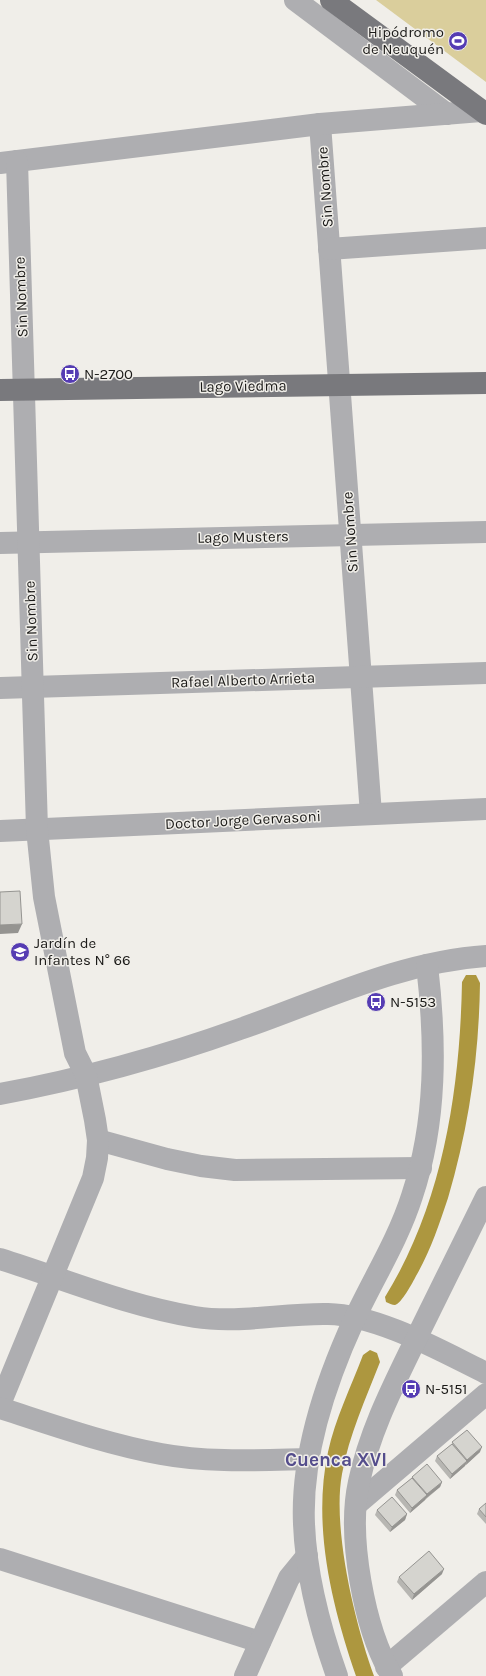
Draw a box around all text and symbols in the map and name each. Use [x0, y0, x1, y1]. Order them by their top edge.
place label: Hipódromo de Neuquén [362, 23, 444, 58]
sports icon: Hipódromo de Neuquén [447, 30, 469, 52]
street label: Sin Nombre [313, 146, 337, 228]
street label: Sin Nombre [11, 256, 31, 338]
bus stop icon: N-2700 [59, 363, 81, 385]
place label: N-2700 [84, 365, 133, 383]
street label: Lago Viedma [199, 376, 287, 396]
street label: Sin Nombre [338, 491, 362, 573]
street label: Lago Musters [197, 527, 289, 547]
street label: Sin Nombre [21, 580, 41, 662]
street label: Rafael Alberto Arrieta [171, 668, 315, 692]
street label: Doctor Jorge Gervasoni [165, 807, 321, 833]
place label: Jardín de Infantes N° 66 [34, 934, 131, 969]
school or university icon: Jardín de Infantes N° 66 [9, 941, 31, 963]
bus stop icon: N-5153 [365, 991, 387, 1013]
place label: N-5153 [390, 993, 436, 1011]
bus stop icon: N-5151 [400, 1378, 422, 1400]
place label: N-5151 [425, 1380, 467, 1398]
district label: Cuenca XVI [285, 1449, 387, 1471]

